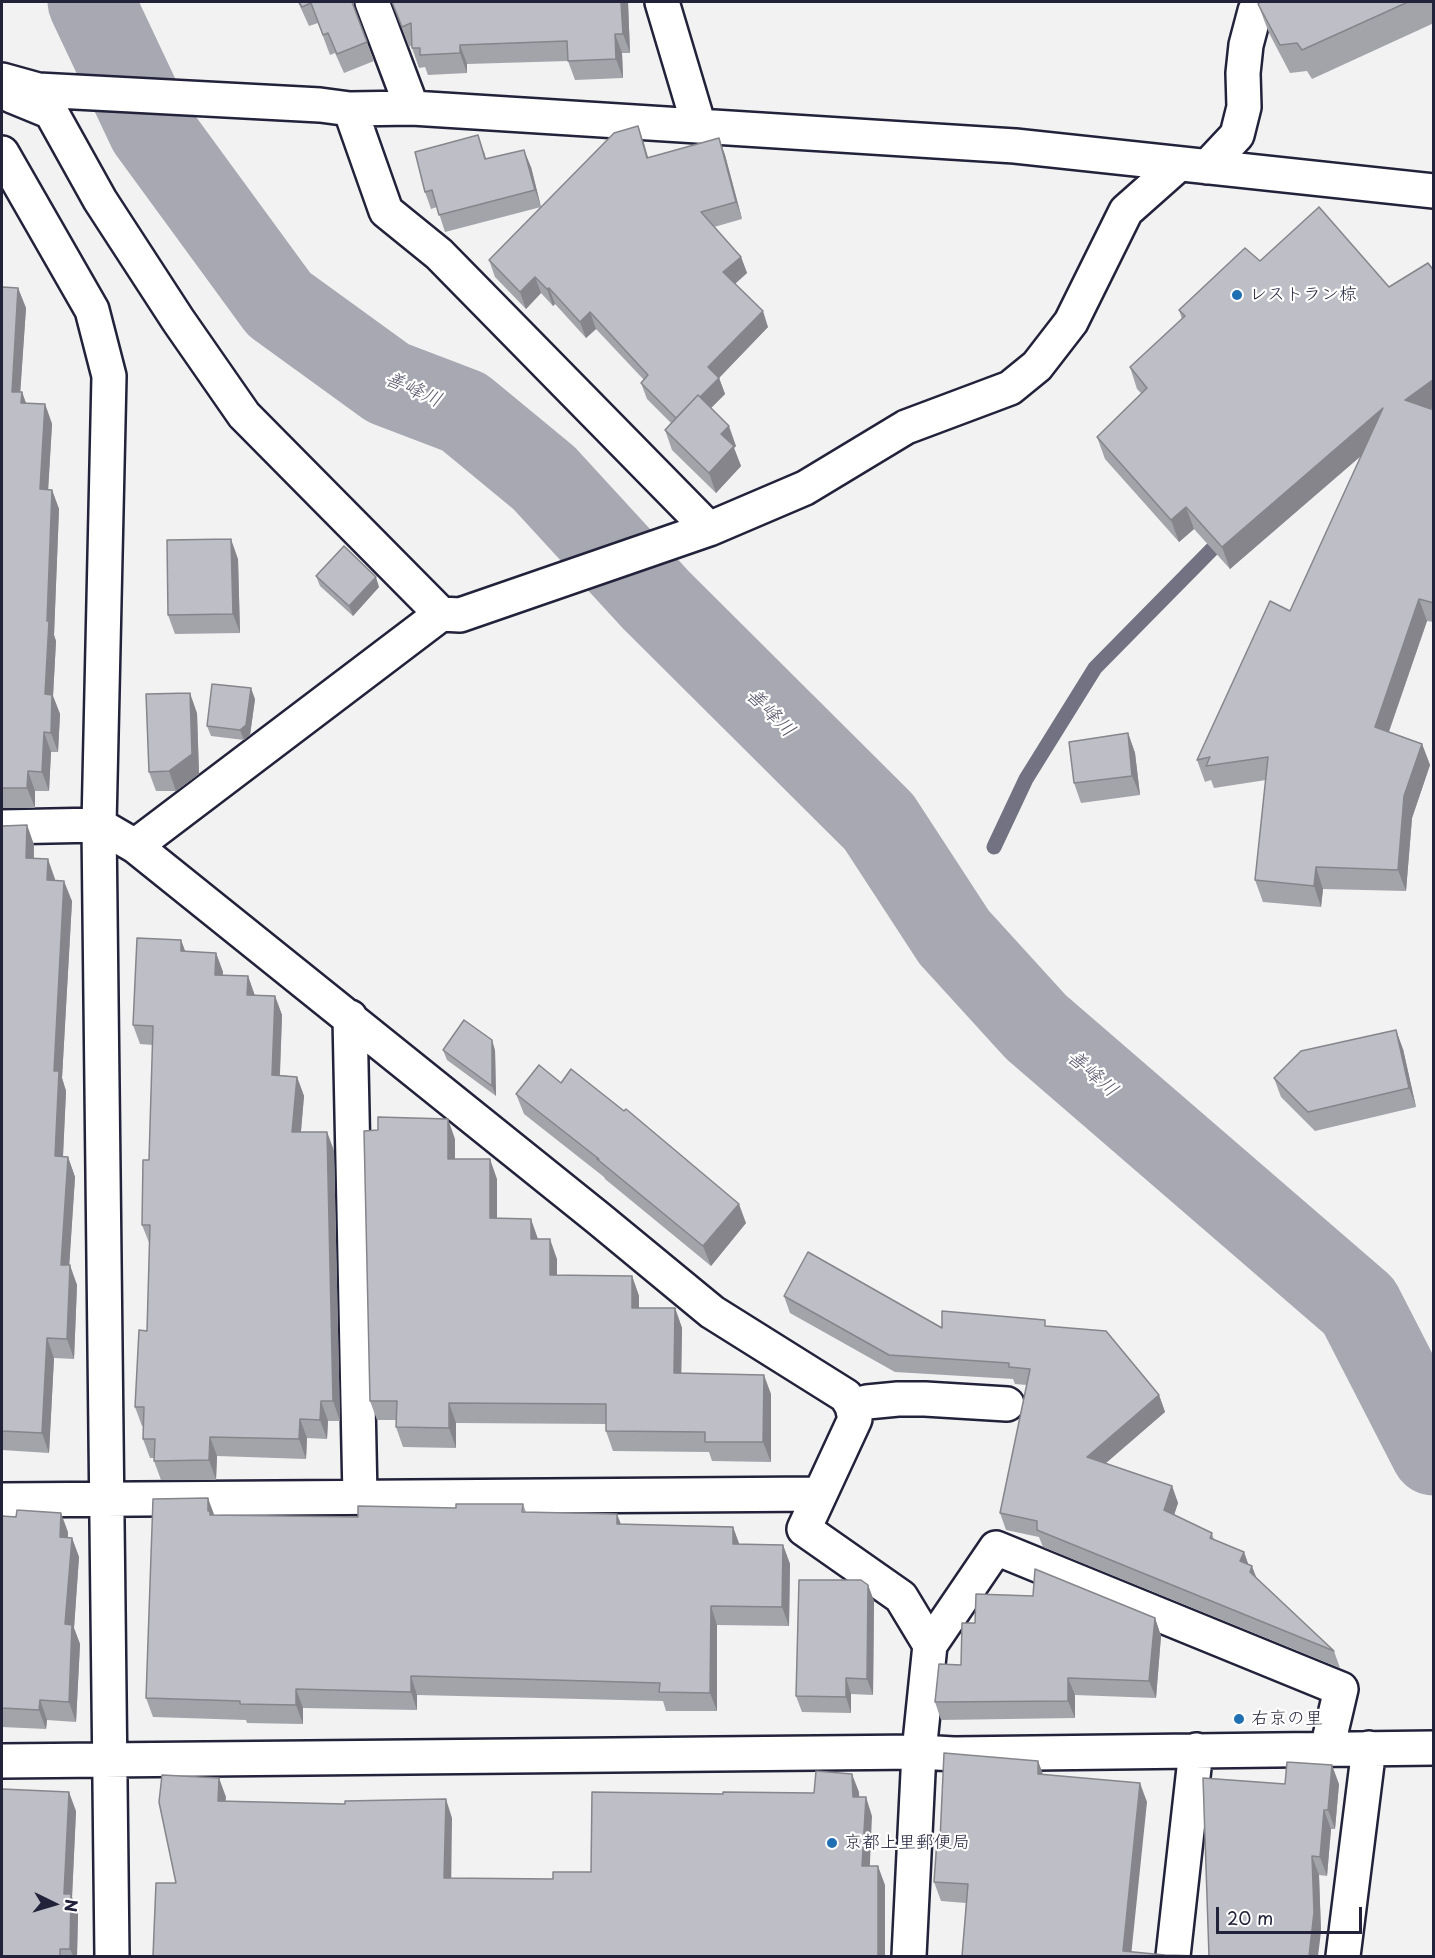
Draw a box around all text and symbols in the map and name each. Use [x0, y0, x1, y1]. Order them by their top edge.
place label: レストラン椋 [1249, 284, 1357, 306]
marker: レストラン椋 [1230, 288, 1244, 302]
water label: 善峰川 [381, 367, 445, 413]
water label: 善峰川 [740, 683, 800, 743]
water label: 善峰川 [1061, 1045, 1123, 1103]
place label: 右京の里 [1251, 1708, 1323, 1730]
marker: 右京の里 [1232, 1712, 1246, 1726]
place label: 京都上里郵便局 [844, 1832, 970, 1854]
marker: 京都上里郵便局 [825, 1836, 839, 1850]
north arrow [24, 1874, 84, 1934]
scale bar [1219, 1895, 1364, 1933]
text: N [59, 1898, 84, 1913]
text: 20 m [1227, 1904, 1273, 1931]

